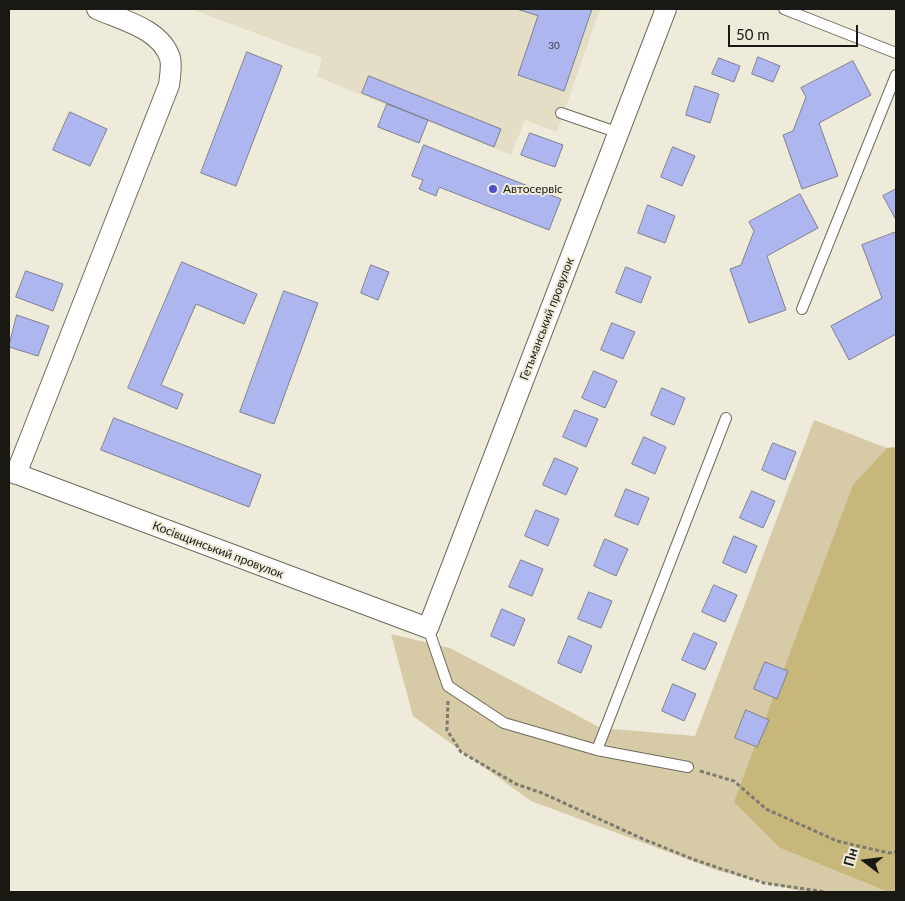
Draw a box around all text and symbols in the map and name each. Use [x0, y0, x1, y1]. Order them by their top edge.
scale bar [730, 15, 860, 47]
text: 50 m [736, 25, 770, 43]
house number: 30 [548, 40, 560, 52]
place label: Автосервіс [503, 182, 563, 196]
marker: Автосервіс [487, 183, 499, 195]
street label: Гетьманський провулок [517, 256, 577, 382]
street label: Косівщинський провулок [150, 518, 286, 582]
north arrow [840, 836, 890, 886]
text: Пн [839, 846, 861, 868]

